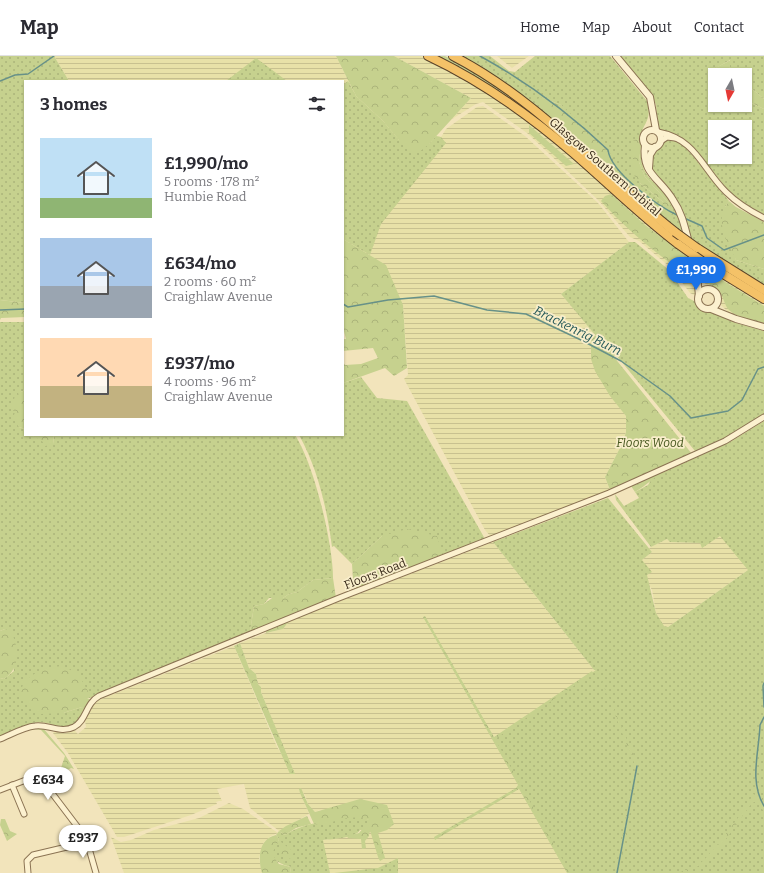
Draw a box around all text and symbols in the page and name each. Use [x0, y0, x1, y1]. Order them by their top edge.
text: Map [20, 16, 59, 39]
text: Home [520, 19, 560, 36]
text: Map [582, 19, 610, 36]
text: About [632, 19, 672, 36]
text: Contact [694, 19, 744, 36]
north arrow [708, 68, 752, 112]
map controls [708, 68, 752, 164]
icon: filters [306, 93, 328, 115]
text: 3 homes [40, 94, 107, 115]
street label: Glasgow Southern Orbital [546, 115, 664, 220]
button: layers [708, 120, 752, 164]
text: £1,990/mo [164, 153, 248, 174]
icon: home [72, 154, 120, 202]
text: 5 rooms · 178 m² [164, 174, 259, 189]
text: Humbie Road [164, 189, 247, 204]
text: £634/mo [164, 253, 236, 274]
icon: home [72, 254, 120, 302]
pin: £1,990 [663, 257, 729, 291]
text: £1,990 [676, 262, 716, 277]
text: 2 rooms · 60 m² [164, 274, 256, 289]
text: Craighlaw Avenue [164, 289, 273, 304]
water label: Brackenrig Burn [532, 303, 624, 358]
text: £937/mo [164, 353, 235, 374]
icon: home [72, 354, 120, 402]
text: 4 rooms · 96 m² [164, 374, 256, 389]
text: Craighlaw Avenue [164, 389, 273, 404]
park label: Floors Wood [616, 436, 684, 450]
street label: Floors Road [342, 556, 408, 592]
pin: £634 [24, 767, 72, 801]
text: £634 [32, 772, 64, 787]
pin: £937 [59, 825, 107, 859]
text: £937 [68, 830, 98, 845]

